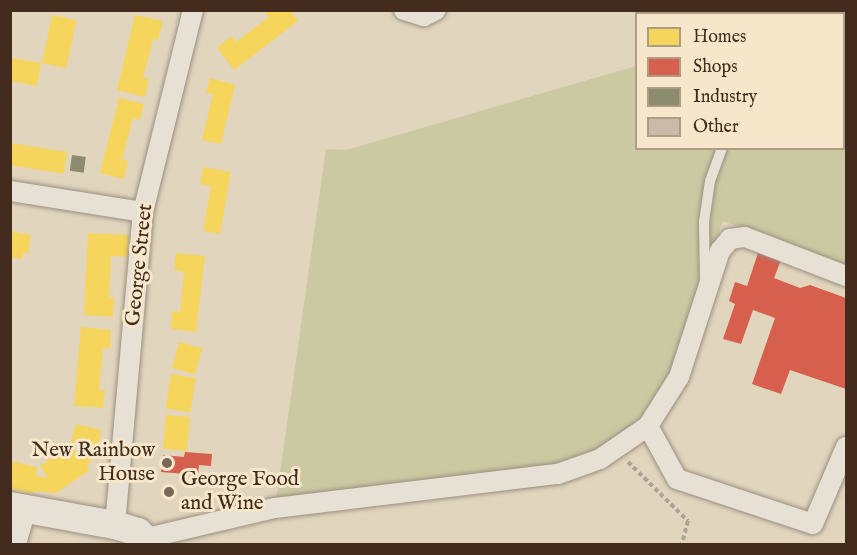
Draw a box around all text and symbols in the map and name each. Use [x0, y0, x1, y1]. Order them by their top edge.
legend [635, 12, 845, 150]
text: Homes [693, 26, 746, 49]
text: Shops [693, 56, 738, 79]
text: Industry [693, 86, 757, 109]
text: Other [693, 116, 739, 139]
street label: George Street [121, 202, 159, 328]
place label: New Rainbow House [32, 438, 155, 488]
marker: New Rainbow House [160, 456, 174, 470]
place label: George Food and Wine [181, 467, 299, 517]
marker: George Food and Wine [162, 485, 176, 499]

